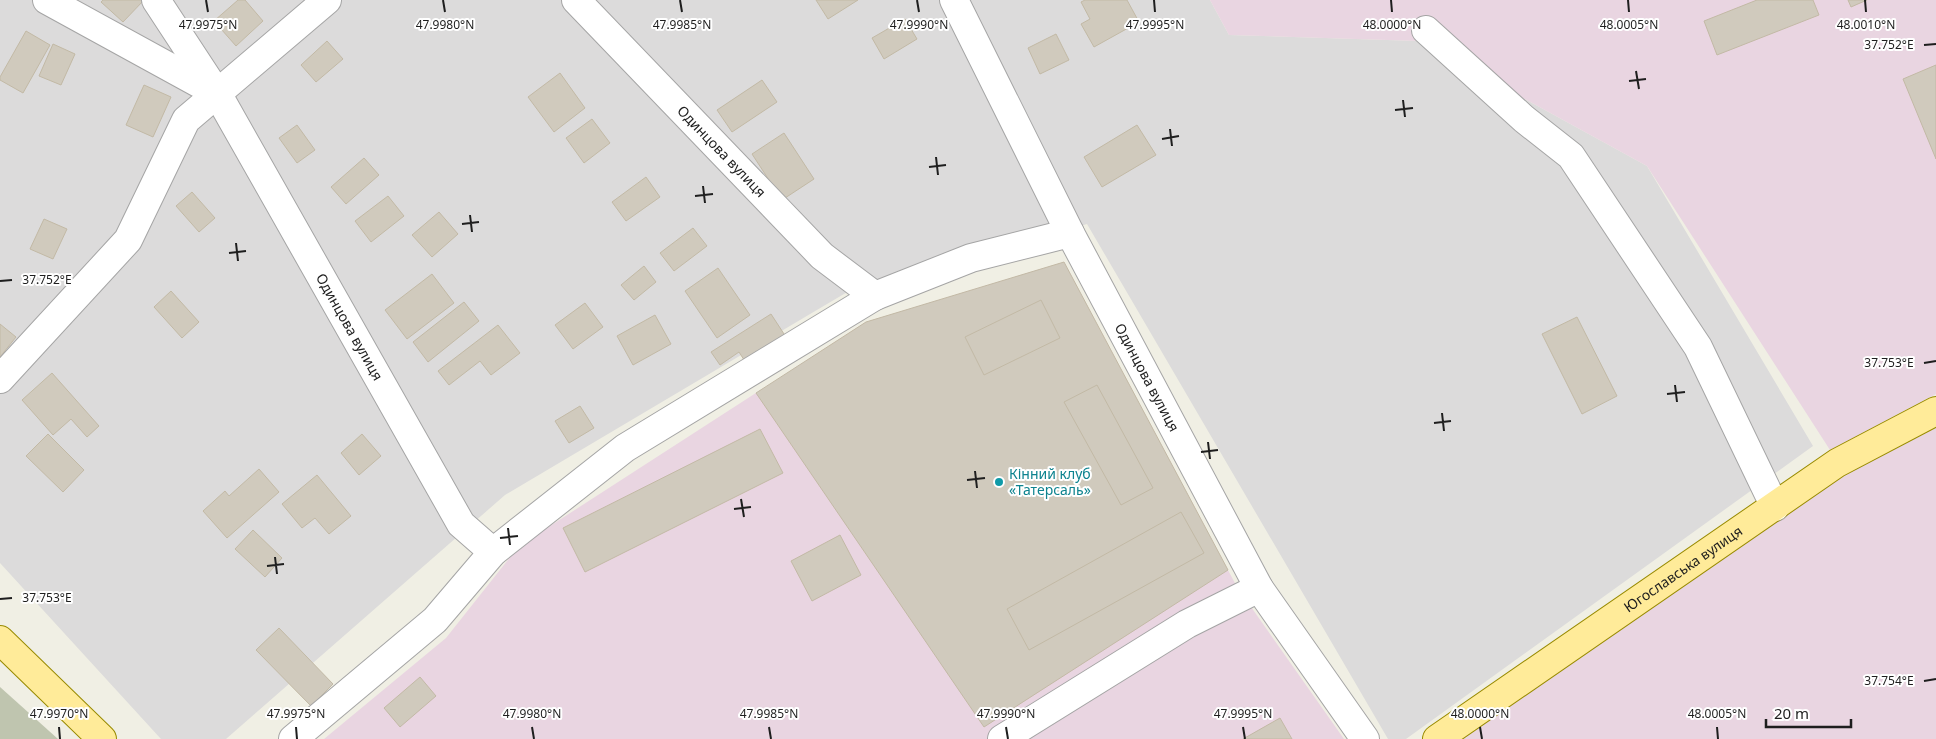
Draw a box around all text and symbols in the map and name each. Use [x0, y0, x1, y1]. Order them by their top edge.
text: 47.9975°N [179, 16, 237, 33]
text: 47.9980°N [416, 16, 474, 33]
text: 47.9985°N [653, 16, 711, 33]
text: 47.9990°N [890, 16, 948, 33]
text: 47.9995°N [1126, 16, 1184, 33]
text: 48.0000°N [1363, 16, 1421, 33]
text: 48.0005°N [1600, 16, 1658, 33]
text: 48.0010°N [1837, 16, 1895, 33]
text: 37.752°E [1864, 36, 1914, 53]
street label: Одинцова вулиця [673, 101, 770, 201]
street label: Одинцова вулиця [312, 270, 388, 384]
text: 37.752°E [22, 271, 72, 288]
street label: Одинцова вулиця [1111, 320, 1184, 435]
text: 37.753°E [1864, 354, 1914, 371]
place label: Кінний клуб «Татерсаль» [1009, 464, 1091, 499]
marker: Кінний клуб «Татерсаль» [993, 476, 1005, 488]
street label: Югославська вулиця [1620, 521, 1746, 616]
text: 37.753°E [22, 589, 72, 606]
text: 37.754°E [1864, 672, 1914, 689]
scale bar [1766, 696, 1851, 728]
text: 20 m [1774, 703, 1809, 723]
text: 47.9970°N [30, 705, 88, 722]
text: 47.9975°N [267, 705, 325, 722]
text: 47.9980°N [503, 705, 561, 722]
text: 47.9985°N [740, 705, 798, 722]
text: 47.9990°N [977, 705, 1035, 722]
text: 47.9995°N [1214, 705, 1272, 722]
text: 48.0000°N [1451, 705, 1509, 722]
text: 48.0005°N [1688, 705, 1746, 722]

